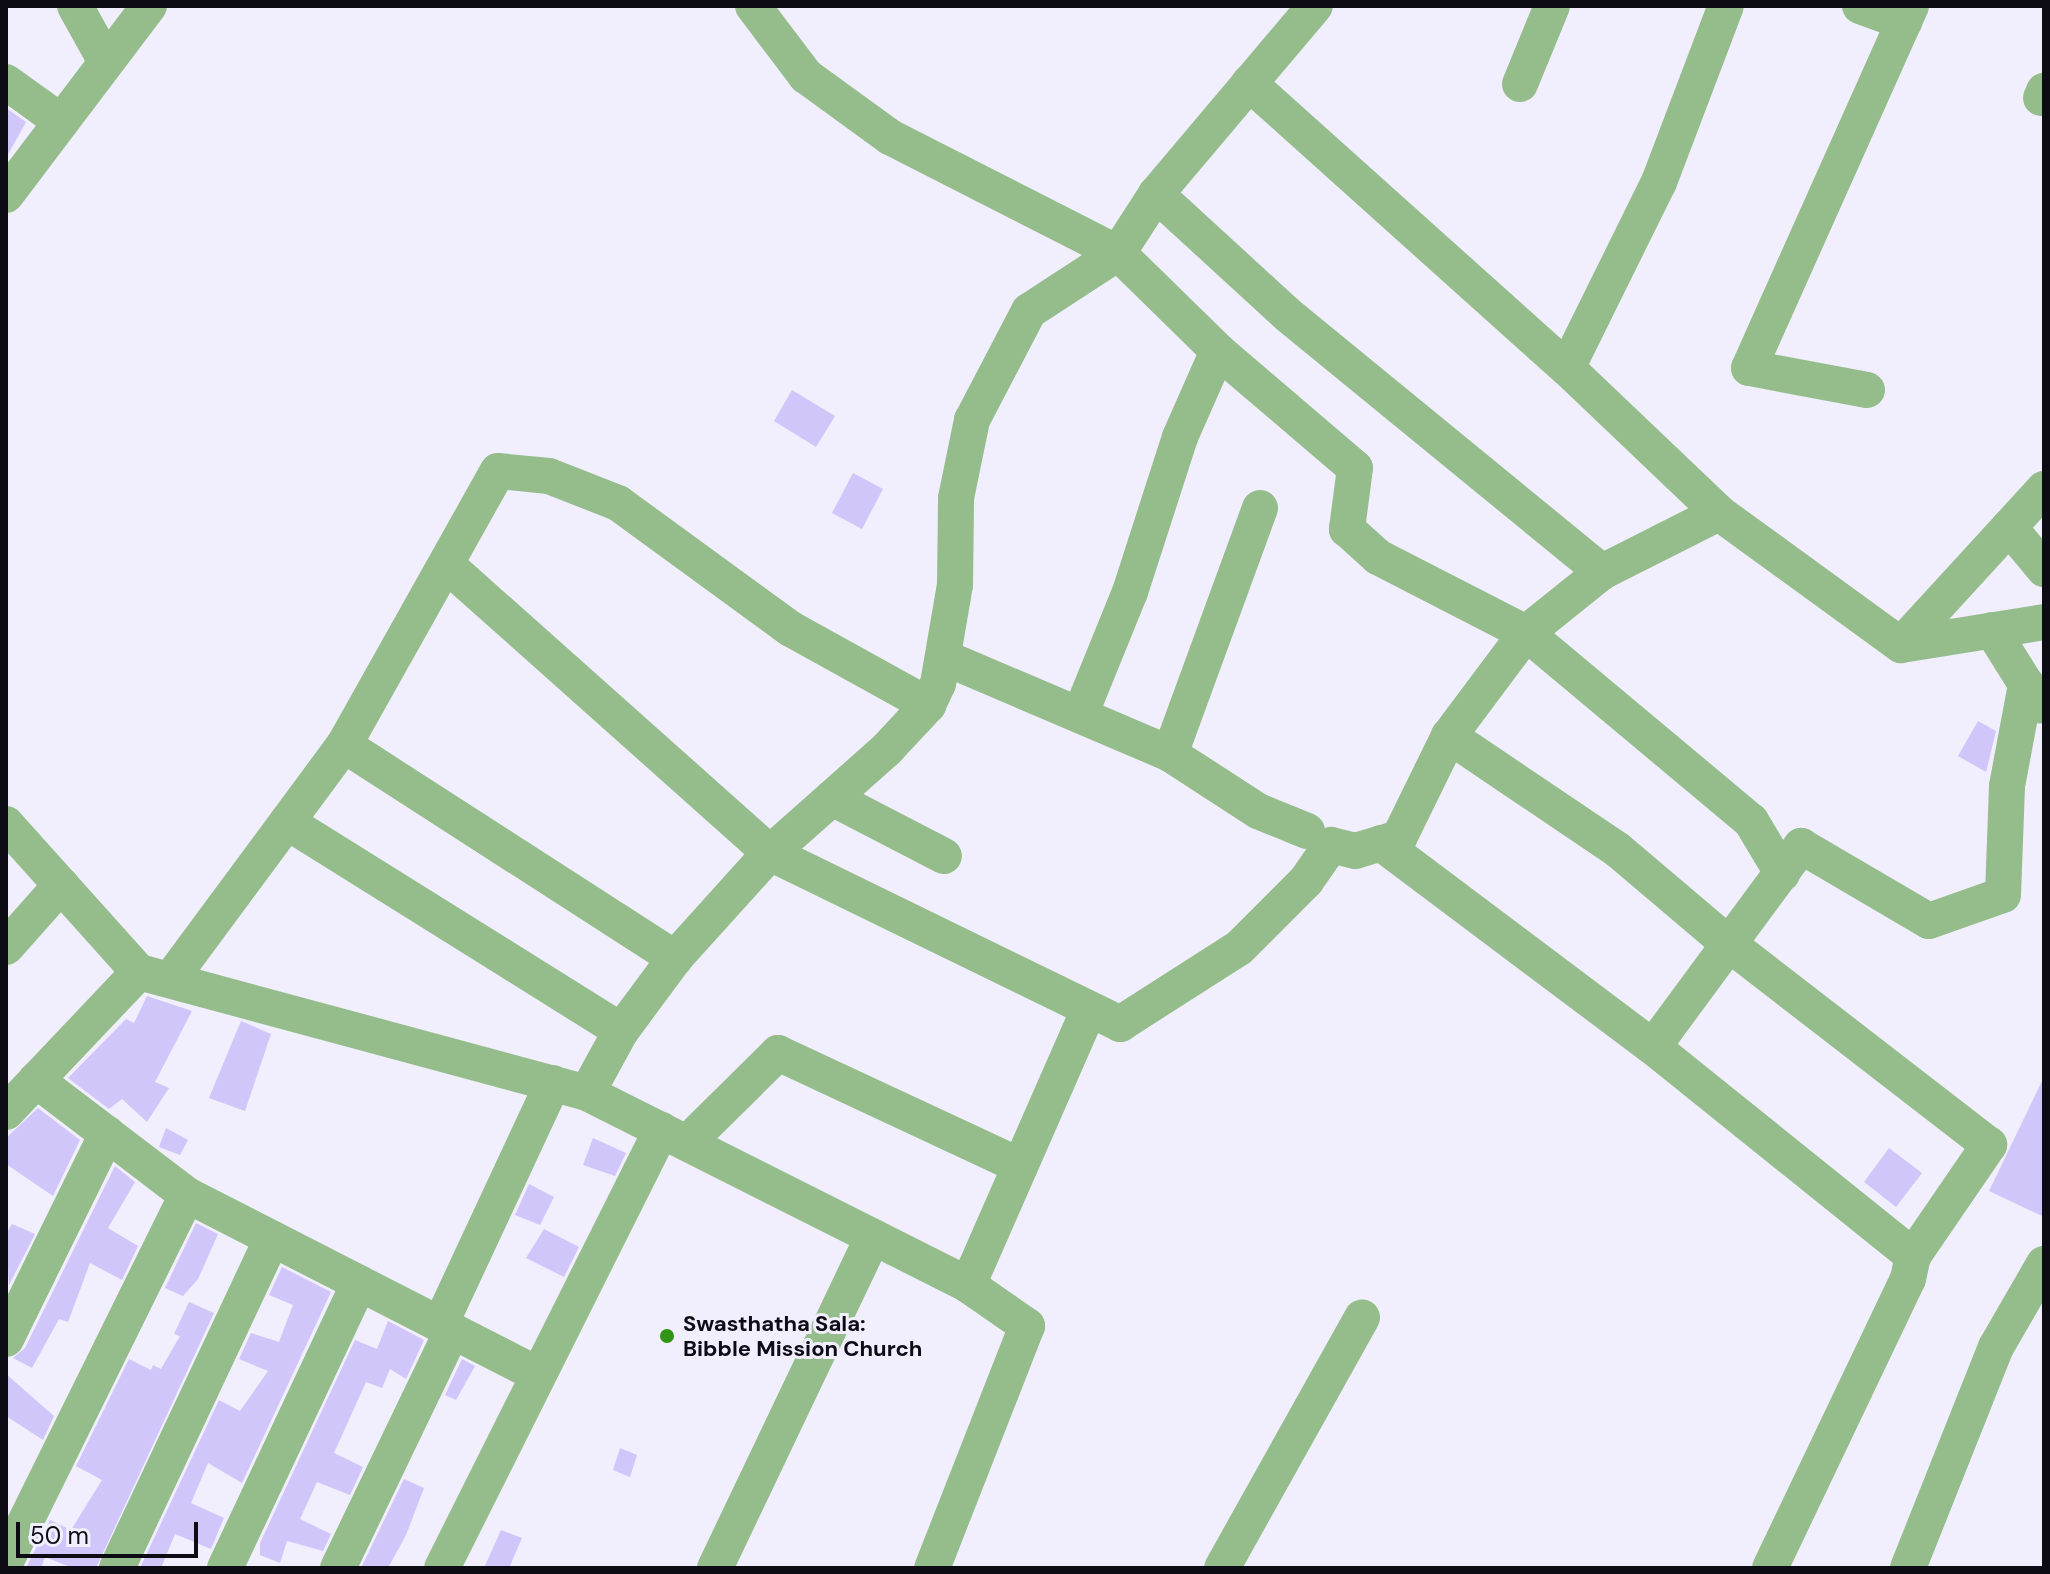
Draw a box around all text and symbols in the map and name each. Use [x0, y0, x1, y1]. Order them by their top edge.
place label: Swasthatha Sala: Bibble Mission Church [683, 1310, 922, 1362]
marker: Swasthatha Sala: Bibble Mission Church [658, 1327, 676, 1345]
scale bar [20, 1506, 202, 1556]
text: 50 m [30, 1520, 89, 1551]

